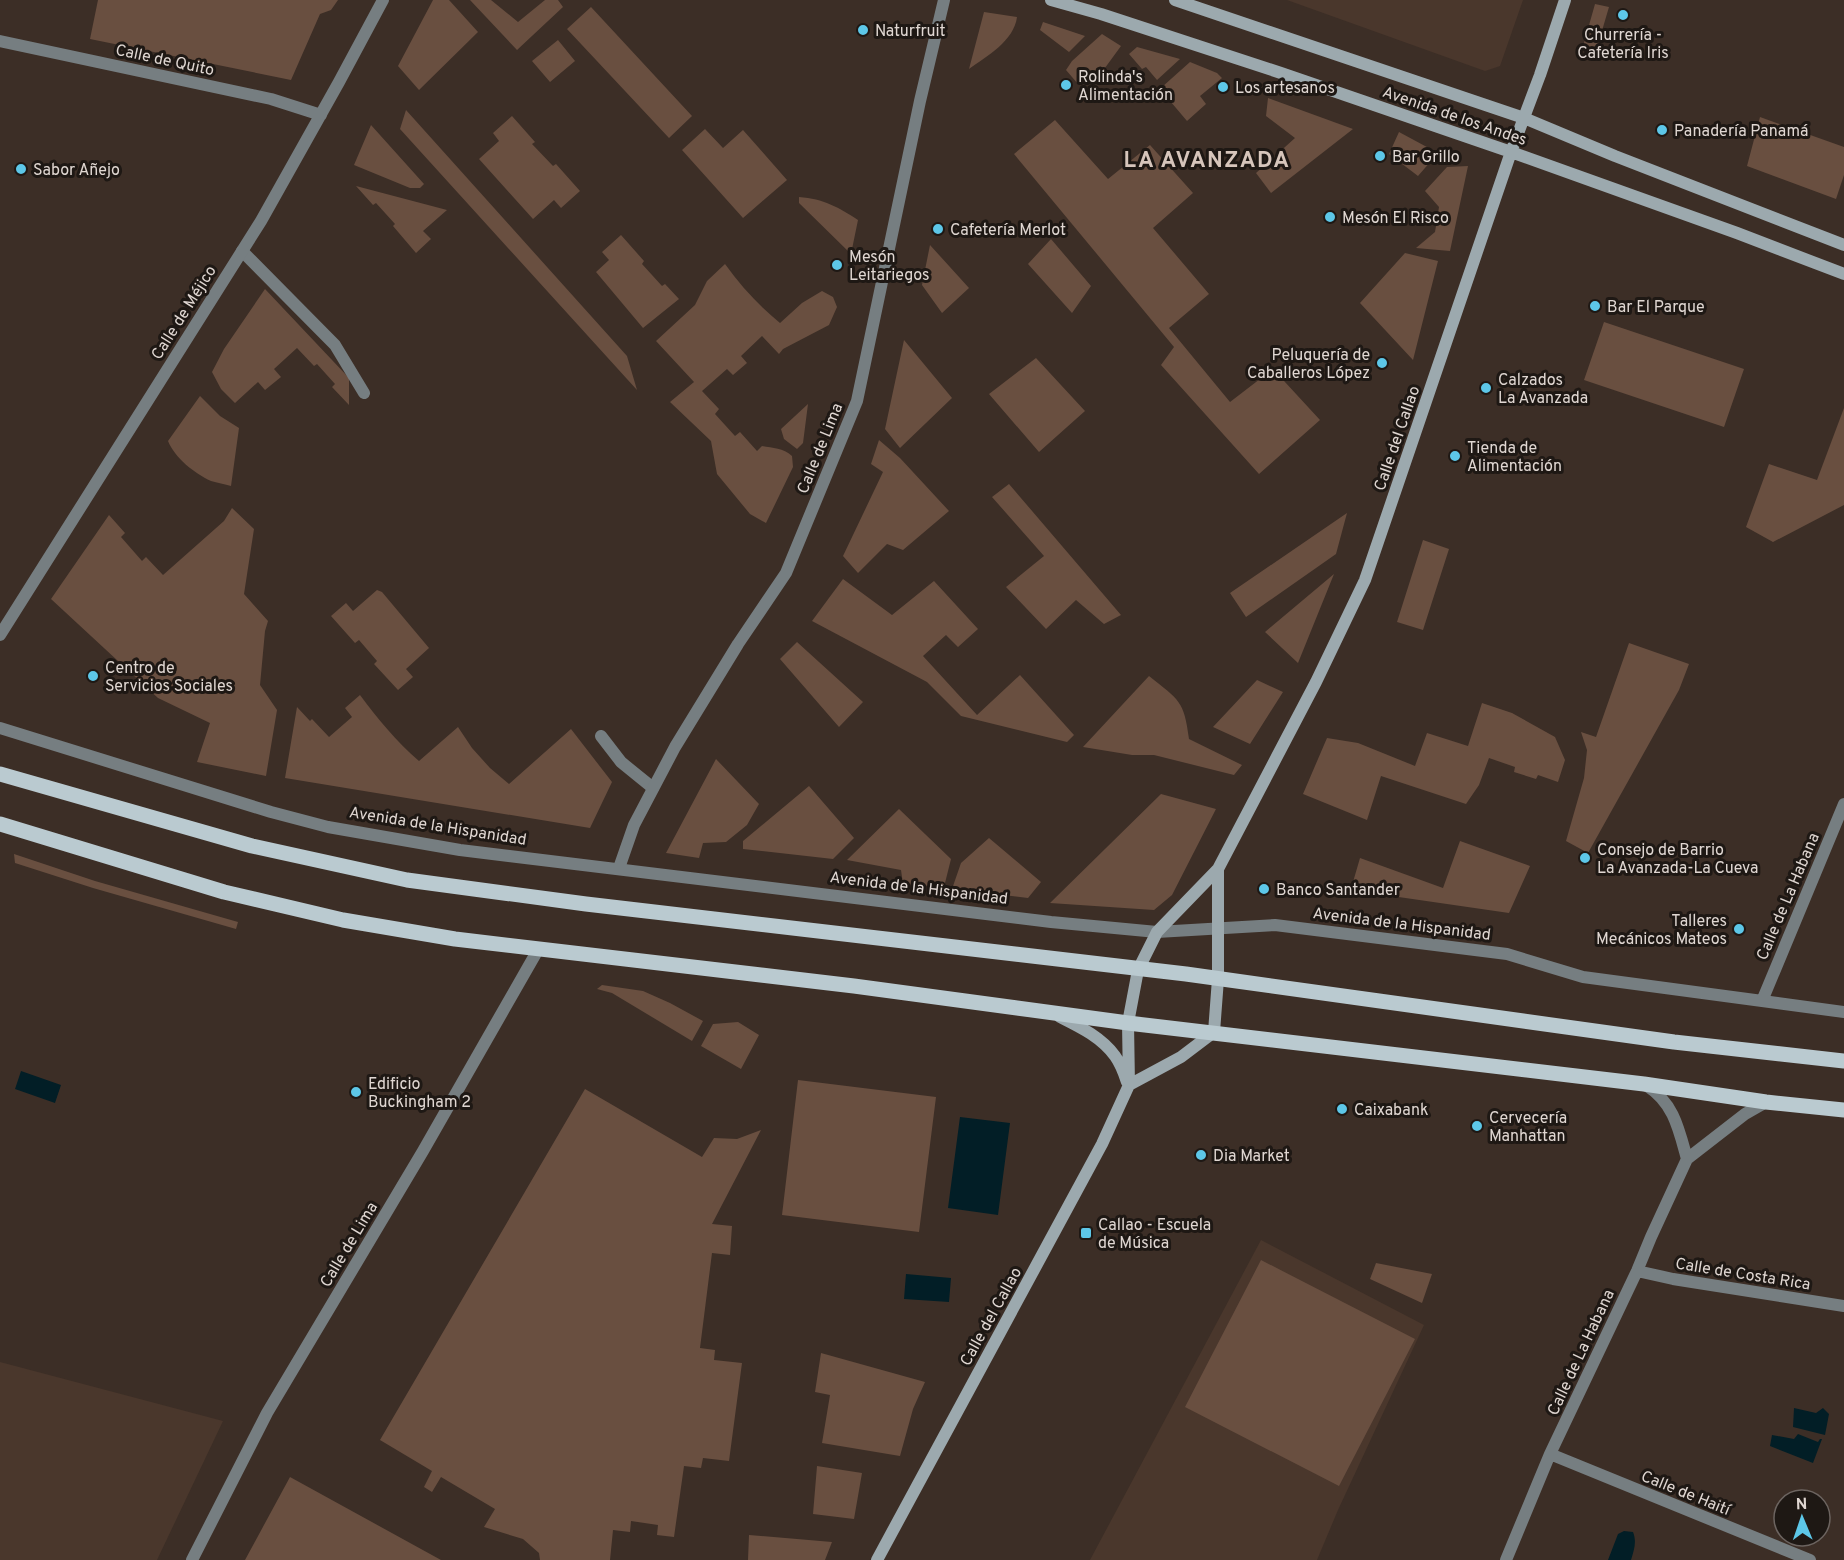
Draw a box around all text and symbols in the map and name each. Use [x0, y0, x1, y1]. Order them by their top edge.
marker: Churrería - Cafetería Iris [1616, 8, 1630, 22]
place label: Naturfruit [875, 22, 946, 42]
marker: Naturfruit [856, 23, 870, 37]
place label: Churrería - Cafetería Iris [1577, 26, 1669, 64]
street label: Calle de Quito [113, 41, 216, 81]
place label: Rolinda's Alimentación [1078, 68, 1173, 106]
marker: Rolinda's Alimentación [1059, 78, 1073, 92]
place label: Los artesanos [1235, 79, 1335, 99]
marker: Los artesanos [1216, 80, 1230, 94]
street label: Avenida de los Andes [1380, 83, 1529, 151]
place label: Panadería Panamá [1674, 122, 1808, 142]
marker: Panadería Panamá [1655, 123, 1669, 137]
district label: LA AVANZADA [1124, 148, 1290, 175]
place label: Bar Grillo [1392, 148, 1460, 168]
marker: Bar Grillo [1373, 149, 1387, 163]
place label: Sabor Añejo [33, 161, 120, 181]
marker: Sabor Añejo [14, 162, 28, 176]
place label: Mesón El Risco [1342, 209, 1449, 229]
marker: Mesón El Risco [1323, 210, 1337, 224]
place label: Cafetería Merlot [950, 221, 1066, 241]
marker: Cafetería Merlot [931, 222, 945, 236]
place label: Mesón Leitariegos [849, 248, 929, 286]
marker: Mesón Leitariegos [830, 258, 844, 272]
street label: Calle de Méjico [148, 262, 222, 364]
place label: Bar El Parque [1607, 298, 1705, 318]
marker: Bar El Parque [1588, 299, 1602, 313]
place label: Peluquería de Caballeros López [1247, 346, 1370, 384]
marker: Peluquería de Caballeros López [1375, 356, 1389, 370]
place label: Calzados La Avanzada [1498, 371, 1588, 409]
marker: Calzados La Avanzada [1479, 381, 1493, 395]
street label: Calle del Callao [1371, 383, 1425, 494]
street label: Calle de Lima [794, 401, 848, 497]
place label: Tienda de Alimentación [1467, 439, 1562, 477]
marker: Tienda de Alimentación [1448, 449, 1462, 463]
place label: Centro de Servicios Sociales [105, 659, 233, 697]
marker: Centro de Servicios Sociales [86, 669, 100, 683]
street label: Avenida de la Hispanidad [348, 803, 528, 851]
street label: Calle de La Habana [1753, 830, 1825, 964]
place label: Consejo de Barrio La Avanzada-La Cueva [1597, 841, 1758, 879]
marker: Consejo de Barrio La Avanzada-La Cueva [1578, 851, 1592, 865]
street label: Avenida de la Hispanidad [829, 868, 1009, 910]
place label: Banco Santander [1276, 881, 1400, 901]
marker: Banco Santander [1257, 882, 1271, 896]
street label: Avenida de la Hispanidad [1312, 904, 1492, 946]
place label: Talleres Mecánicos Mateos [1596, 912, 1727, 950]
marker: Talleres Mecánicos Mateos [1732, 922, 1746, 936]
place label: Edificio Buckingham 2 [368, 1075, 471, 1113]
marker: Edificio Buckingham 2 [349, 1085, 363, 1099]
place label: Caixabank [1354, 1101, 1428, 1121]
marker: Caixabank [1335, 1102, 1349, 1116]
place label: Cervecería Manhattan [1489, 1109, 1567, 1147]
marker: Cervecería Manhattan [1470, 1119, 1484, 1133]
place label: Dia Market [1213, 1147, 1290, 1167]
marker: Dia Market [1194, 1148, 1208, 1162]
street label: Calle de Lima [316, 1199, 383, 1291]
place label: Callao - Escuela de Música [1098, 1216, 1211, 1254]
marker: Callao - Escuela de Música [1079, 1226, 1093, 1240]
street label: Calle de Costa Rica [1674, 1254, 1812, 1296]
street label: Calle del Callao [956, 1264, 1027, 1370]
street label: Calle de La Habana [1544, 1287, 1620, 1419]
street label: Calle de Haití [1638, 1467, 1734, 1521]
north arrow [1772, 1488, 1832, 1548]
text: N [1795, 1495, 1808, 1515]

